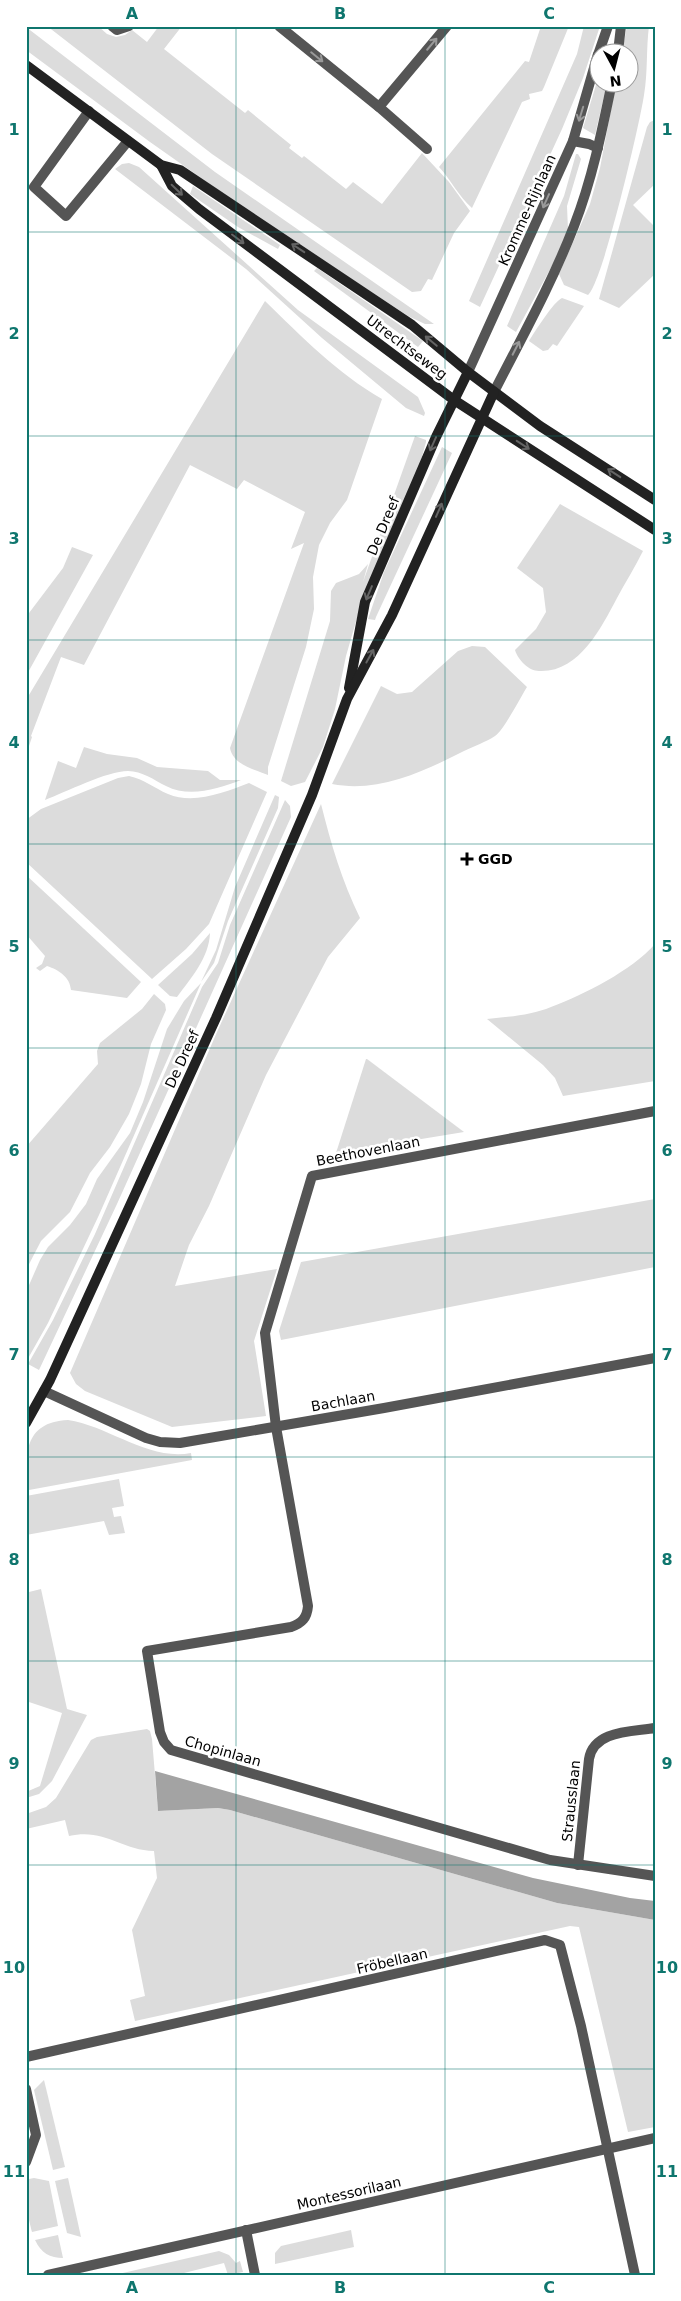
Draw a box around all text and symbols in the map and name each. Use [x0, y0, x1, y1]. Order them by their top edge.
text: A [126, 4, 139, 23]
text: B [334, 4, 346, 23]
text: C [543, 4, 555, 23]
one-way arrow [427, 38, 438, 51]
north arrow [588, 42, 638, 92]
one-way arrow [310, 51, 323, 62]
text: N [609, 72, 622, 90]
one-way arrow [576, 106, 586, 122]
text: 1 [8, 120, 20, 139]
text: 1 [661, 120, 673, 139]
street label: Kromme-Rijnlaan [495, 152, 559, 268]
one-way arrow [171, 184, 183, 196]
one-way arrow [541, 193, 550, 208]
one-way arrow [231, 233, 244, 244]
one-way arrow [291, 243, 305, 253]
street label: Utrechtseweg [364, 312, 450, 382]
text: 2 [8, 324, 20, 343]
text: 2 [661, 324, 673, 343]
one-way arrow [425, 336, 438, 347]
one-way arrow [512, 341, 521, 356]
one-way arrow [428, 436, 438, 451]
one-way arrow [515, 440, 529, 450]
one-way arrow [607, 468, 621, 478]
street label: De Dreef [363, 493, 403, 558]
one-way arrow [435, 503, 445, 518]
text: 3 [8, 529, 20, 548]
text: 3 [661, 529, 673, 548]
one-way arrow [363, 585, 373, 600]
one-way arrow [365, 649, 375, 664]
text: 4 [8, 733, 20, 752]
text: 4 [661, 733, 673, 752]
place label: GGD [478, 851, 513, 867]
marker: GGD [460, 852, 474, 866]
text: 5 [8, 937, 20, 956]
text: 5 [661, 937, 673, 956]
street label: De Dreef [162, 1026, 203, 1091]
street label: Beethovenlaan [315, 1133, 421, 1169]
text: 6 [8, 1141, 20, 1160]
text: 6 [661, 1141, 673, 1160]
text: 7 [8, 1345, 20, 1364]
text: 7 [661, 1345, 673, 1364]
street label: Bachlaan [310, 1388, 376, 1414]
text: 8 [8, 1550, 20, 1569]
text: 8 [661, 1550, 673, 1569]
street label: Chopinlaan [183, 1732, 263, 1770]
text: 9 [8, 1754, 20, 1773]
text: 9 [661, 1754, 673, 1773]
street label: Strausslaan [559, 1759, 583, 1843]
street label: Fröbellaan [355, 1945, 429, 1977]
text: 10 [3, 1958, 25, 1977]
text: 10 [656, 1958, 678, 1977]
text: 11 [3, 2162, 25, 2181]
text: 11 [656, 2162, 678, 2181]
street label: Montessorilaan [295, 2173, 403, 2213]
text: A [126, 2278, 139, 2297]
text: B [334, 2278, 346, 2297]
text: C [543, 2278, 555, 2297]

